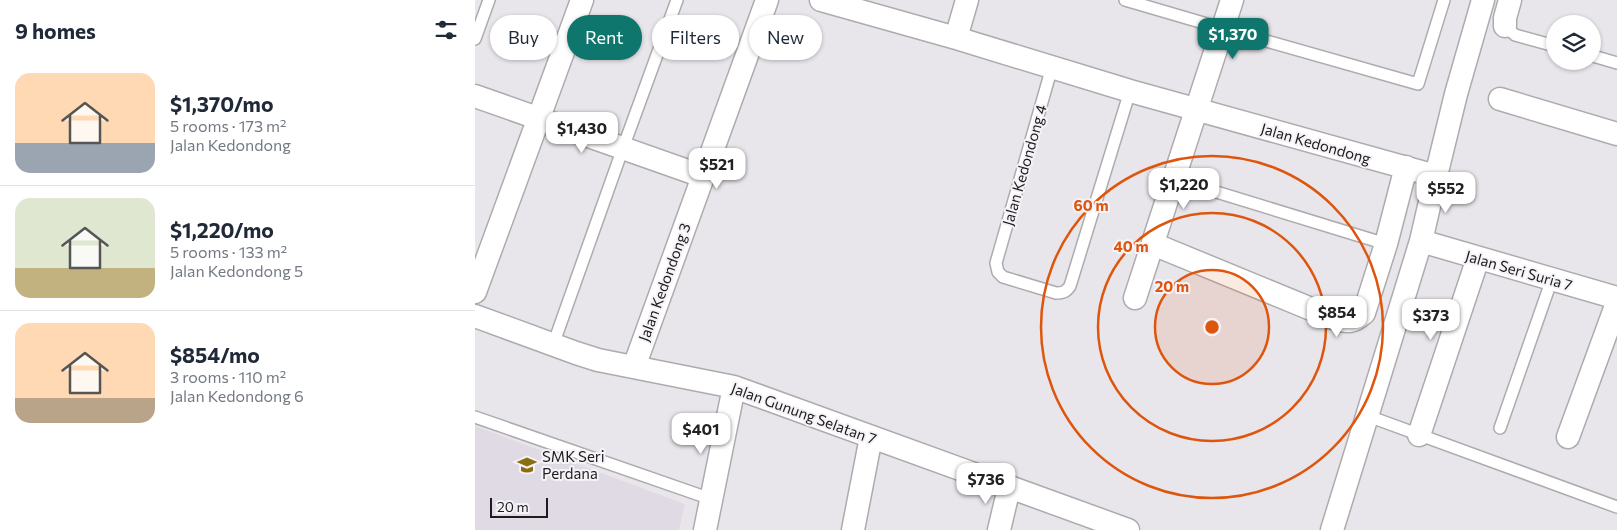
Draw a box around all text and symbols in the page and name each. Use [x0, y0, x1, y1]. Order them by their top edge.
chip: Buy [490, 15, 557, 60]
chip: Rent [567, 15, 642, 60]
chip: Filters [652, 15, 739, 60]
chip: New [749, 15, 822, 60]
map controls [1546, 15, 1601, 70]
button: layers [1546, 15, 1601, 70]
icon: filters [432, 16, 460, 44]
text: 9 homes [15, 18, 96, 43]
pin: $1,370 [1192, 18, 1274, 60]
text: $1,370 [1209, 24, 1257, 43]
text: $1,370/mo [170, 91, 274, 116]
icon: home [55, 93, 115, 153]
street label: Jalan Kedondong 4 [998, 102, 1050, 228]
pin: $1,430 [541, 112, 623, 154]
text: 5 rooms · 173 m² [170, 116, 287, 135]
text: $1,430 [557, 118, 607, 137]
street label: Jalan Kedondong [1259, 119, 1373, 167]
text: Jalan Kedondong [170, 135, 291, 154]
pin: $521 [687, 148, 747, 190]
text: $521 [700, 154, 734, 173]
pin: $1,220 [1143, 168, 1225, 210]
pin: $552 [1416, 172, 1476, 214]
text: $1,220 [1159, 174, 1209, 193]
text: $552 [1428, 178, 1464, 197]
text: 60 m [1073, 196, 1109, 214]
text: $1,220/mo [170, 217, 274, 242]
icon: home [55, 218, 115, 278]
street label: Jalan Kedondong 3 [634, 220, 694, 344]
text: 40 m [1113, 237, 1149, 255]
text: 5 rooms · 133 m² [170, 242, 287, 261]
street label: Jalan Seri Suria 7 [1463, 246, 1575, 294]
text: Jalan Kedondong 5 [170, 261, 303, 280]
text: 20 m [1155, 277, 1189, 295]
pin: $854 [1307, 296, 1367, 338]
pin: $373 [1401, 298, 1461, 341]
text: $854 [1318, 302, 1356, 321]
text: $373 [1413, 305, 1449, 324]
centre of rings [1203, 318, 1221, 336]
text: $854/mo [170, 342, 260, 367]
icon: home [55, 343, 115, 403]
text: 3 rooms · 110 m² [170, 367, 286, 386]
street label: Jalan Gunung Selatan 7 [729, 378, 879, 448]
text: Jalan Kedondong 6 [170, 386, 304, 405]
pin: $401 [671, 412, 731, 455]
text: $401 [683, 419, 719, 438]
place label: SMK Seri Perdana [542, 447, 605, 482]
school or university icon: SMK Seri Perdana [516, 454, 538, 476]
pin: $736 [956, 462, 1016, 505]
text: $736 [967, 469, 1005, 488]
scale bar [490, 495, 547, 518]
text: 20 m [497, 498, 529, 515]

